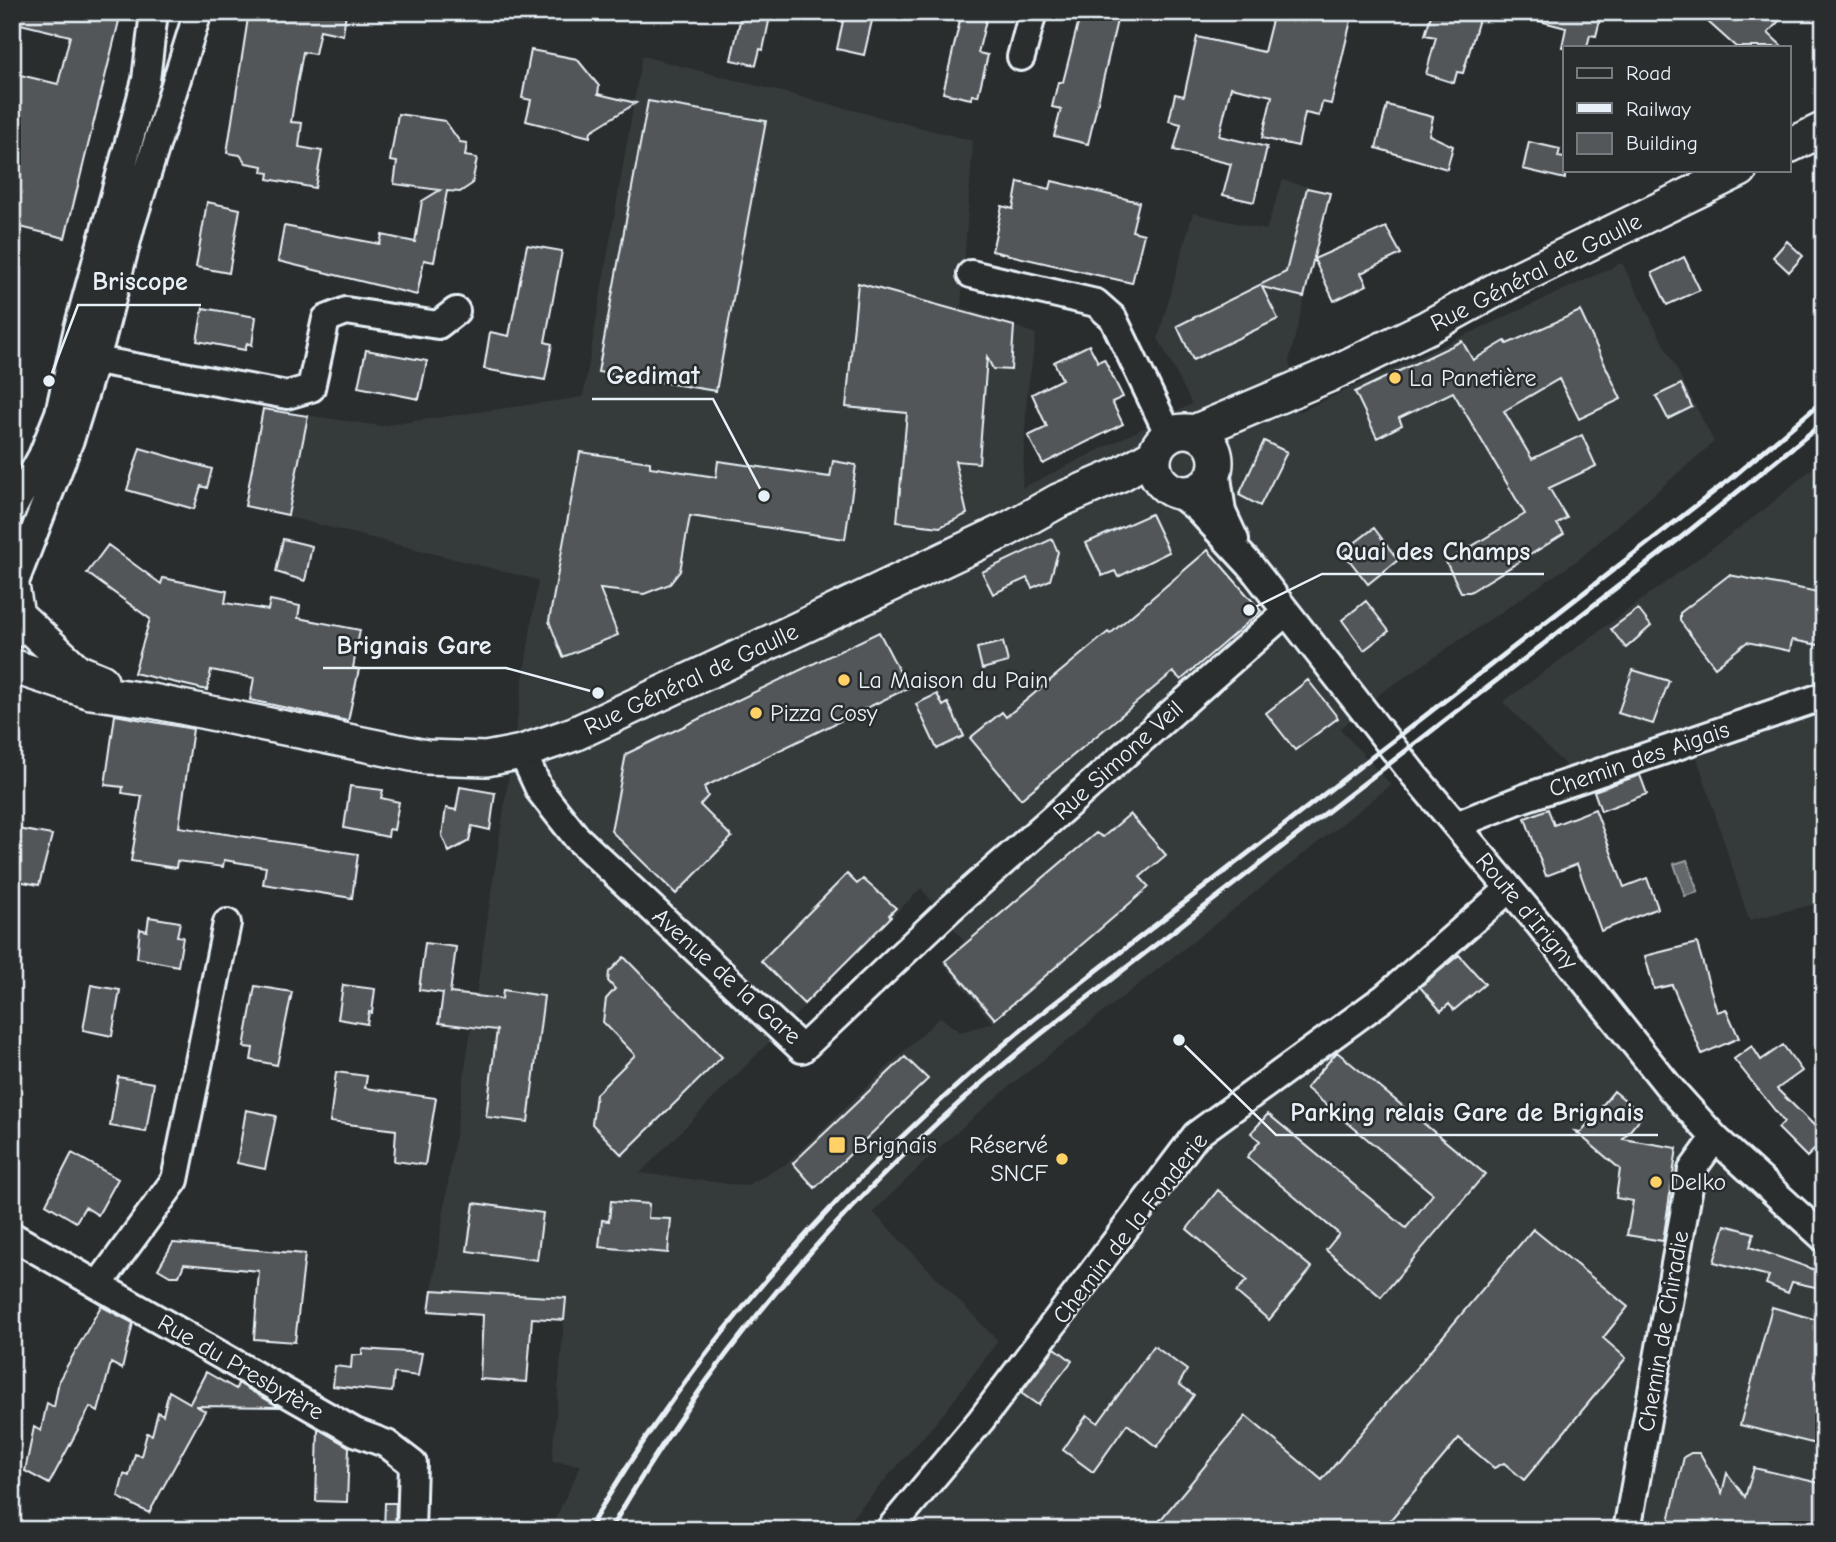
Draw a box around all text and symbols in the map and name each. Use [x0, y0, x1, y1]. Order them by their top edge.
legend [1563, 46, 1790, 172]
text: Road [1626, 61, 1671, 85]
text: Railway [1626, 97, 1691, 121]
text: Building [1626, 131, 1698, 155]
street label: Rue Général de Gaulle [1426, 207, 1646, 337]
callout: Briscope [78, 258, 201, 305]
text: Briscope [92, 267, 188, 297]
callout: Gedimat [592, 352, 713, 399]
text: Gedimat [606, 361, 700, 391]
place label: La Panetière [1409, 364, 1537, 392]
marker: La Panetière [1387, 370, 1403, 386]
callout: Quai des Champs [1322, 527, 1544, 574]
text: Quai des Champs [1336, 537, 1530, 567]
street label: Rue Général de Gaulle [580, 617, 802, 741]
callout: Brignais Gare [323, 621, 506, 668]
text: Brignais Gare [337, 631, 492, 661]
place label: La Maison du Pain [858, 666, 1048, 694]
marker: La Maison du Pain [836, 672, 852, 688]
street label: Rue Simone Veil [1047, 694, 1189, 826]
place label: Pizza Cosy [770, 699, 878, 727]
marker: Pizza Cosy [748, 705, 764, 721]
street label: Chemin des Aigais [1545, 715, 1733, 803]
street label: Route d'Irigny [1470, 847, 1584, 975]
street label: Avenue de la Gare [647, 902, 807, 1050]
callout: Parking relais Gare de Brignais [1276, 1088, 1658, 1135]
text: Parking relais Gare de Brignais [1290, 1098, 1644, 1128]
street label: Chemin de la Fonderie [1047, 1127, 1213, 1329]
place label: Brignais [853, 1131, 937, 1159]
place label: Réservé SNCF [969, 1131, 1048, 1187]
marker: Brignais [827, 1135, 847, 1155]
marker: Réservé SNCF [1054, 1151, 1070, 1167]
place label: Delko [1670, 1168, 1726, 1196]
marker: Delko [1648, 1174, 1664, 1190]
street label: Chemin de Chiradie [1632, 1228, 1694, 1434]
street label: Rue du Presbytère [153, 1308, 329, 1426]

